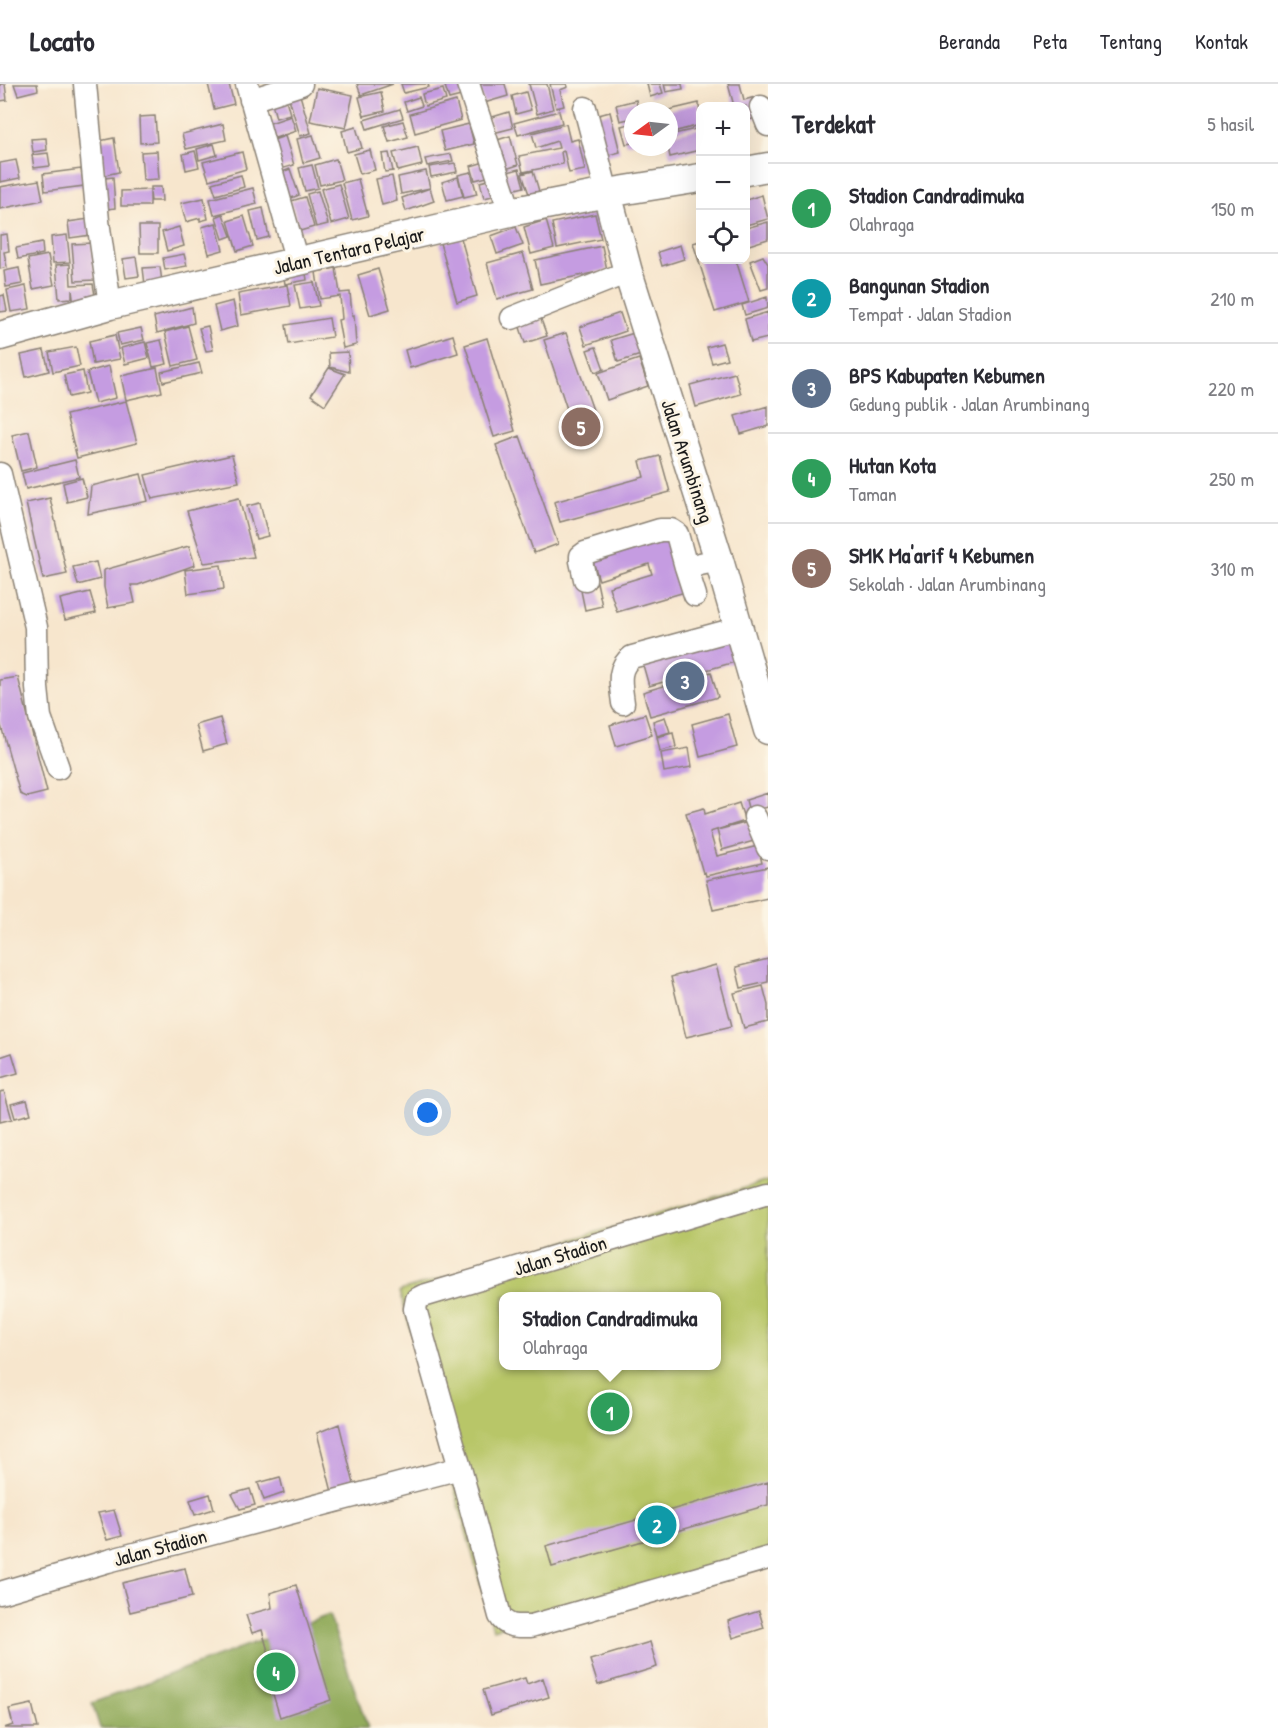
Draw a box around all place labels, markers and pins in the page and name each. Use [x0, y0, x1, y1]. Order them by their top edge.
pin: 5 [562, 404, 600, 450]
pin: 3 [666, 658, 704, 704]
pin: 1 [590, 1390, 630, 1434]
pin: 2 [638, 1502, 676, 1548]
pin: 4 [256, 1650, 296, 1694]

